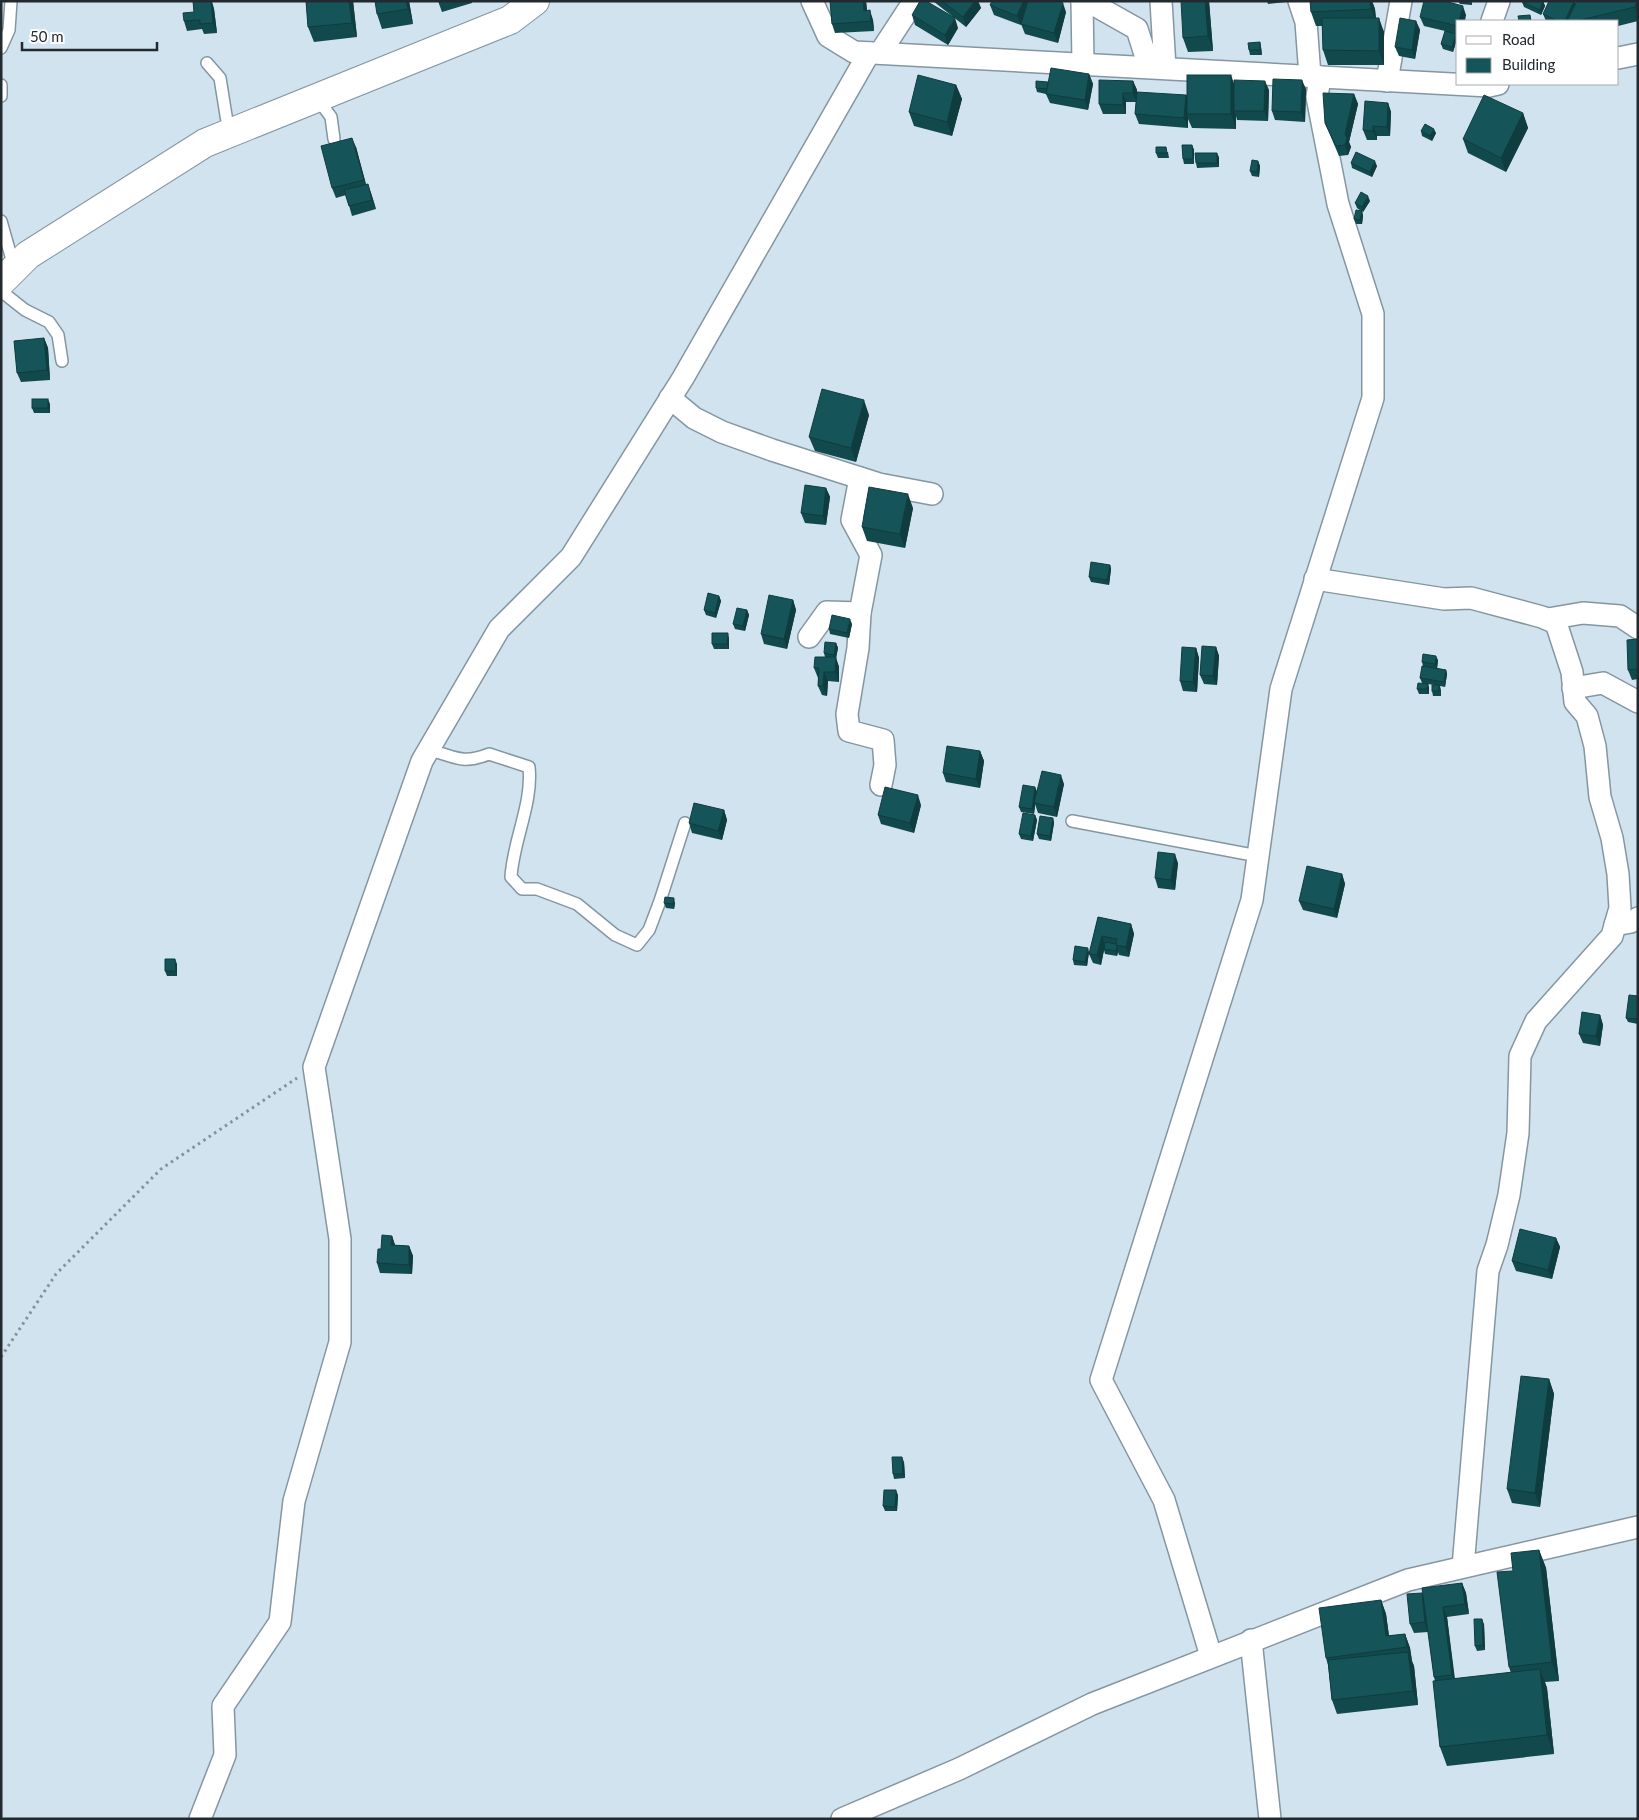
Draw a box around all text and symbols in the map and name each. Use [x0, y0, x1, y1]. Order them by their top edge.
scale bar [22, 20, 158, 52]
legend [1456, 20, 1619, 85]
text: 50 m [30, 27, 64, 45]
text: Road [1502, 30, 1535, 48]
text: Building [1502, 55, 1555, 73]

